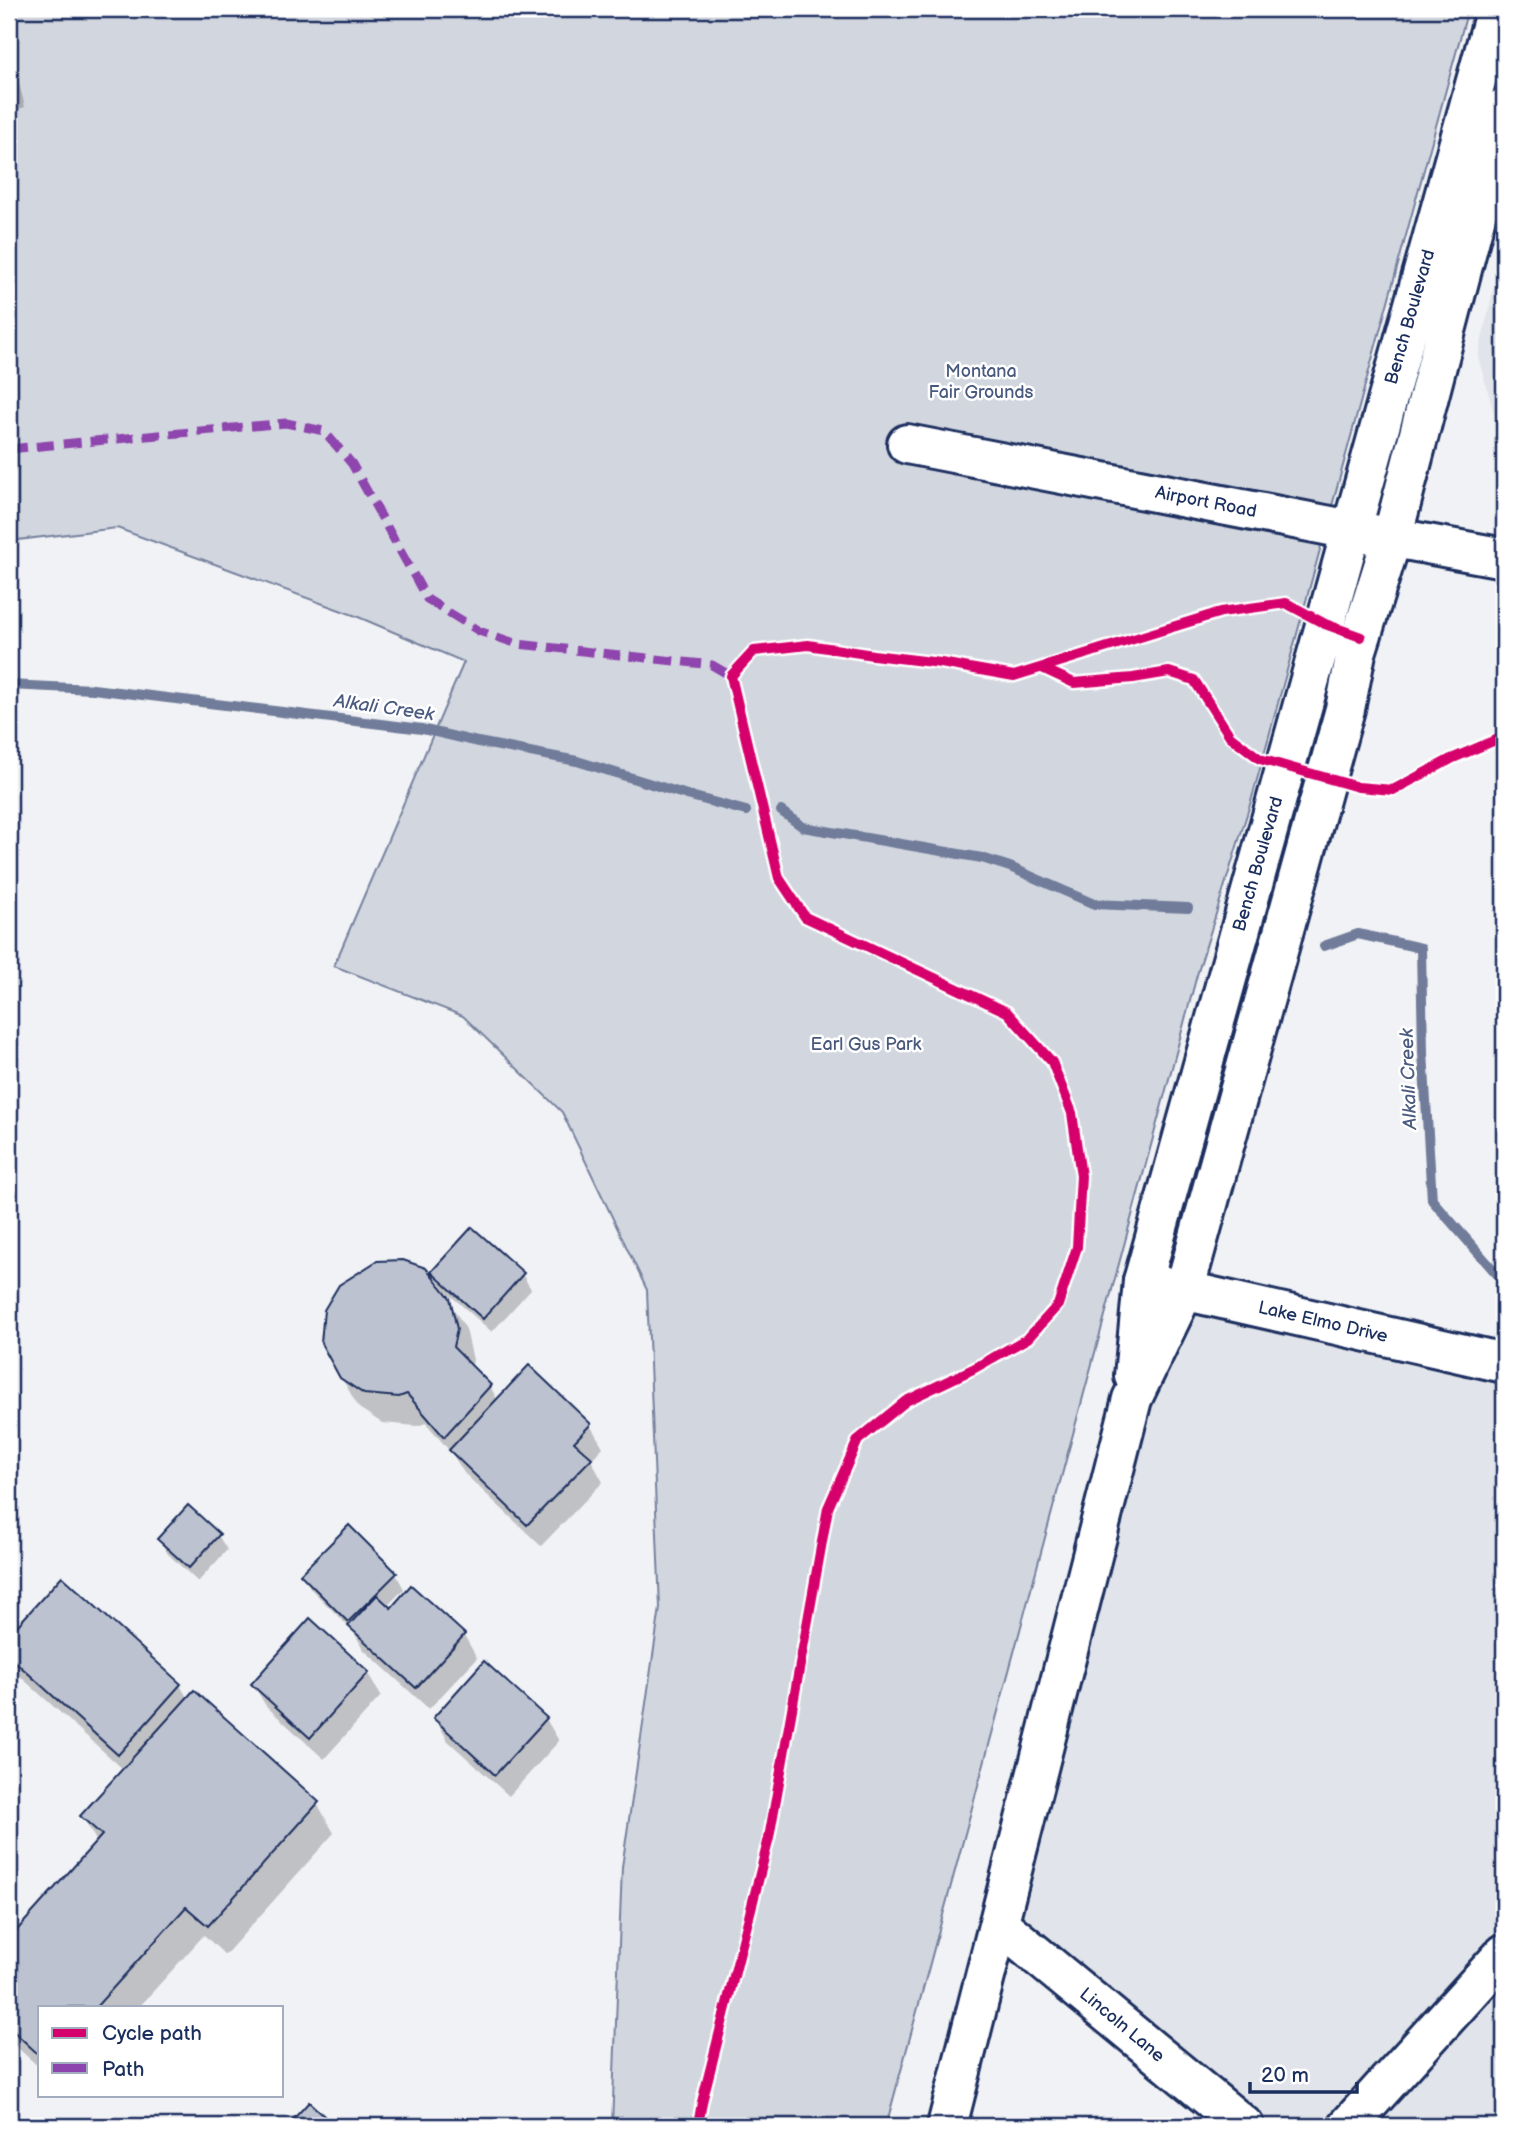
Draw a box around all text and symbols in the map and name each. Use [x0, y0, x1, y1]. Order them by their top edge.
street label: Bench Boulevard [1381, 247, 1439, 387]
park label: Montana Fair Grounds [928, 361, 1034, 403]
street label: Airport Road [1153, 482, 1259, 522]
water label: Alkali Creek [331, 689, 436, 727]
street label: Bench Boulevard [1229, 794, 1287, 934]
water label: Alkali Creek [1396, 1027, 1422, 1131]
park label: Earl Gus Park [811, 1034, 922, 1055]
street label: Lake Elmo Drive [1256, 1297, 1390, 1347]
street label: Lincoln Lane [1075, 1983, 1169, 2067]
legend [38, 2006, 284, 2096]
text: Cycle path [102, 2021, 202, 2046]
scale bar [1250, 2051, 1357, 2095]
text: Path [102, 2057, 144, 2082]
text: 20 m [1261, 2063, 1309, 2088]

